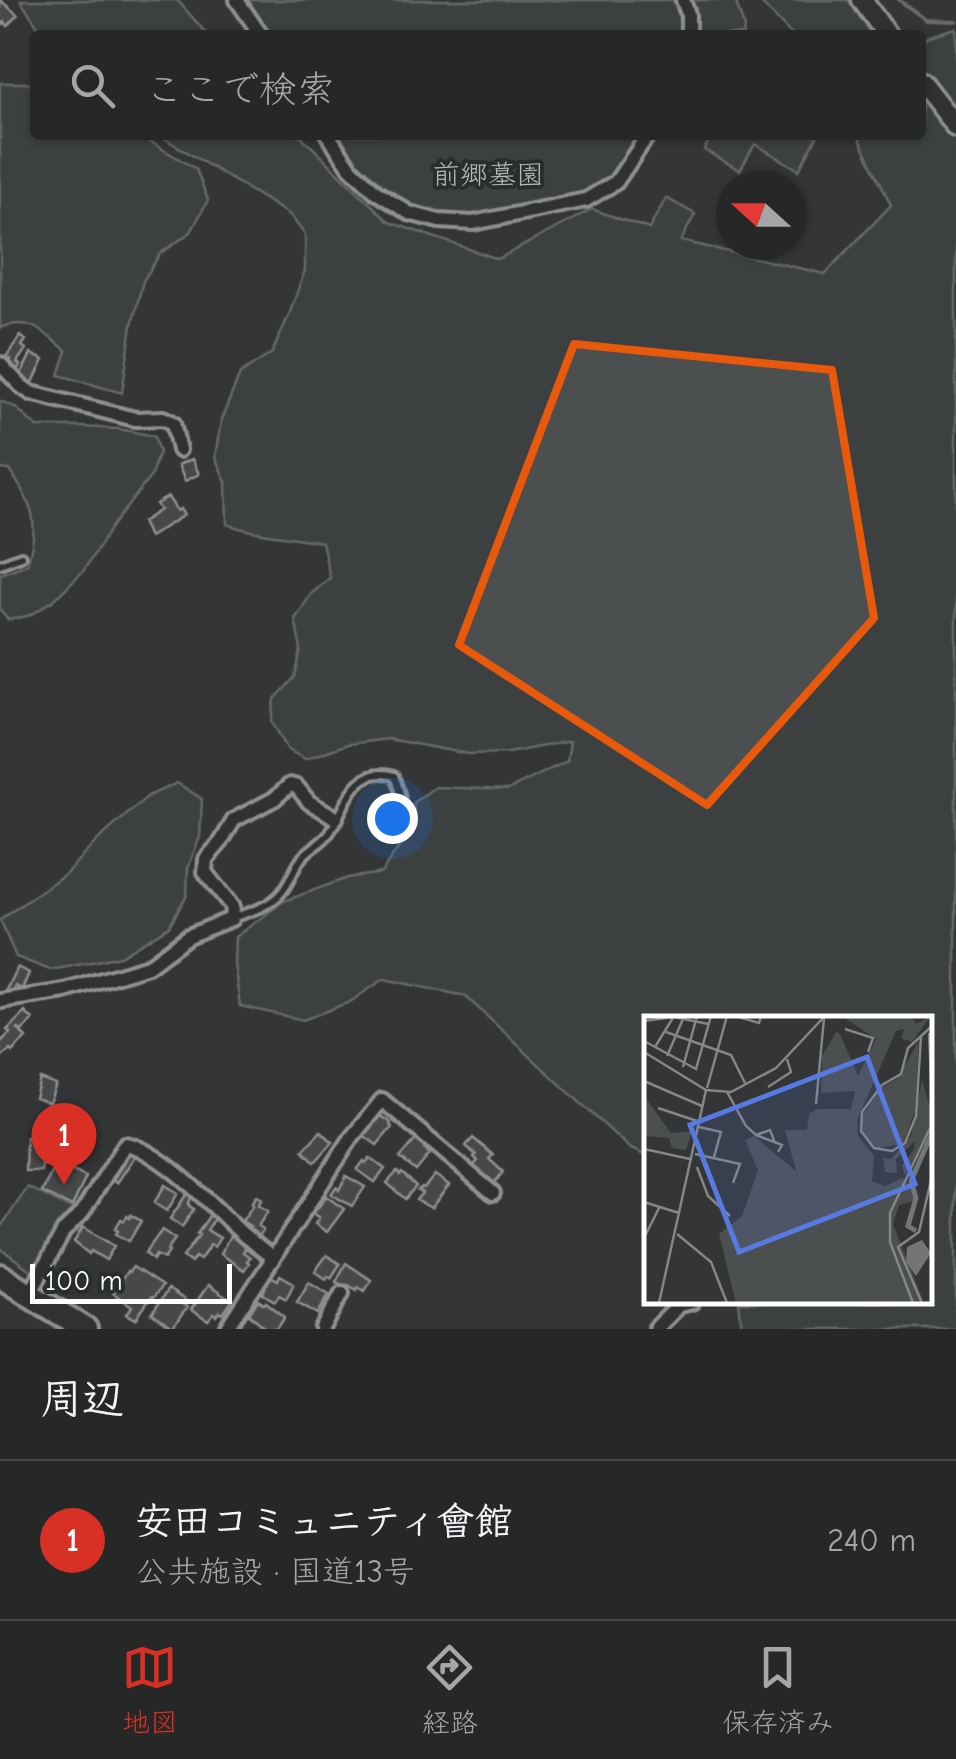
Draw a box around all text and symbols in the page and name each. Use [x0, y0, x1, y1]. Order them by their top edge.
search box [30, 30, 926, 140]
icon: search [65, 58, 120, 113]
text: ここで検索 [145, 68, 335, 112]
park label: 前郷墓園 [432, 159, 544, 191]
north arrow [716, 170, 806, 260]
your location [367, 793, 418, 844]
inset map [644, 1016, 931, 1304]
pin: 1 [32, 1102, 96, 1185]
scale bar [30, 1259, 232, 1304]
text: 100 m [45, 1265, 123, 1297]
text: 周辺 [40, 1375, 124, 1424]
text: 安田コミュニティ會館 [135, 1500, 513, 1544]
text: 1 [66, 1522, 79, 1559]
text: 240 m [827, 1522, 916, 1559]
text: 公共施設 · 国道13号 [135, 1553, 415, 1590]
tab: 地図 [122, 1640, 178, 1740]
tab: 経路 [422, 1640, 478, 1740]
tab: 保存済み [722, 1640, 834, 1740]

